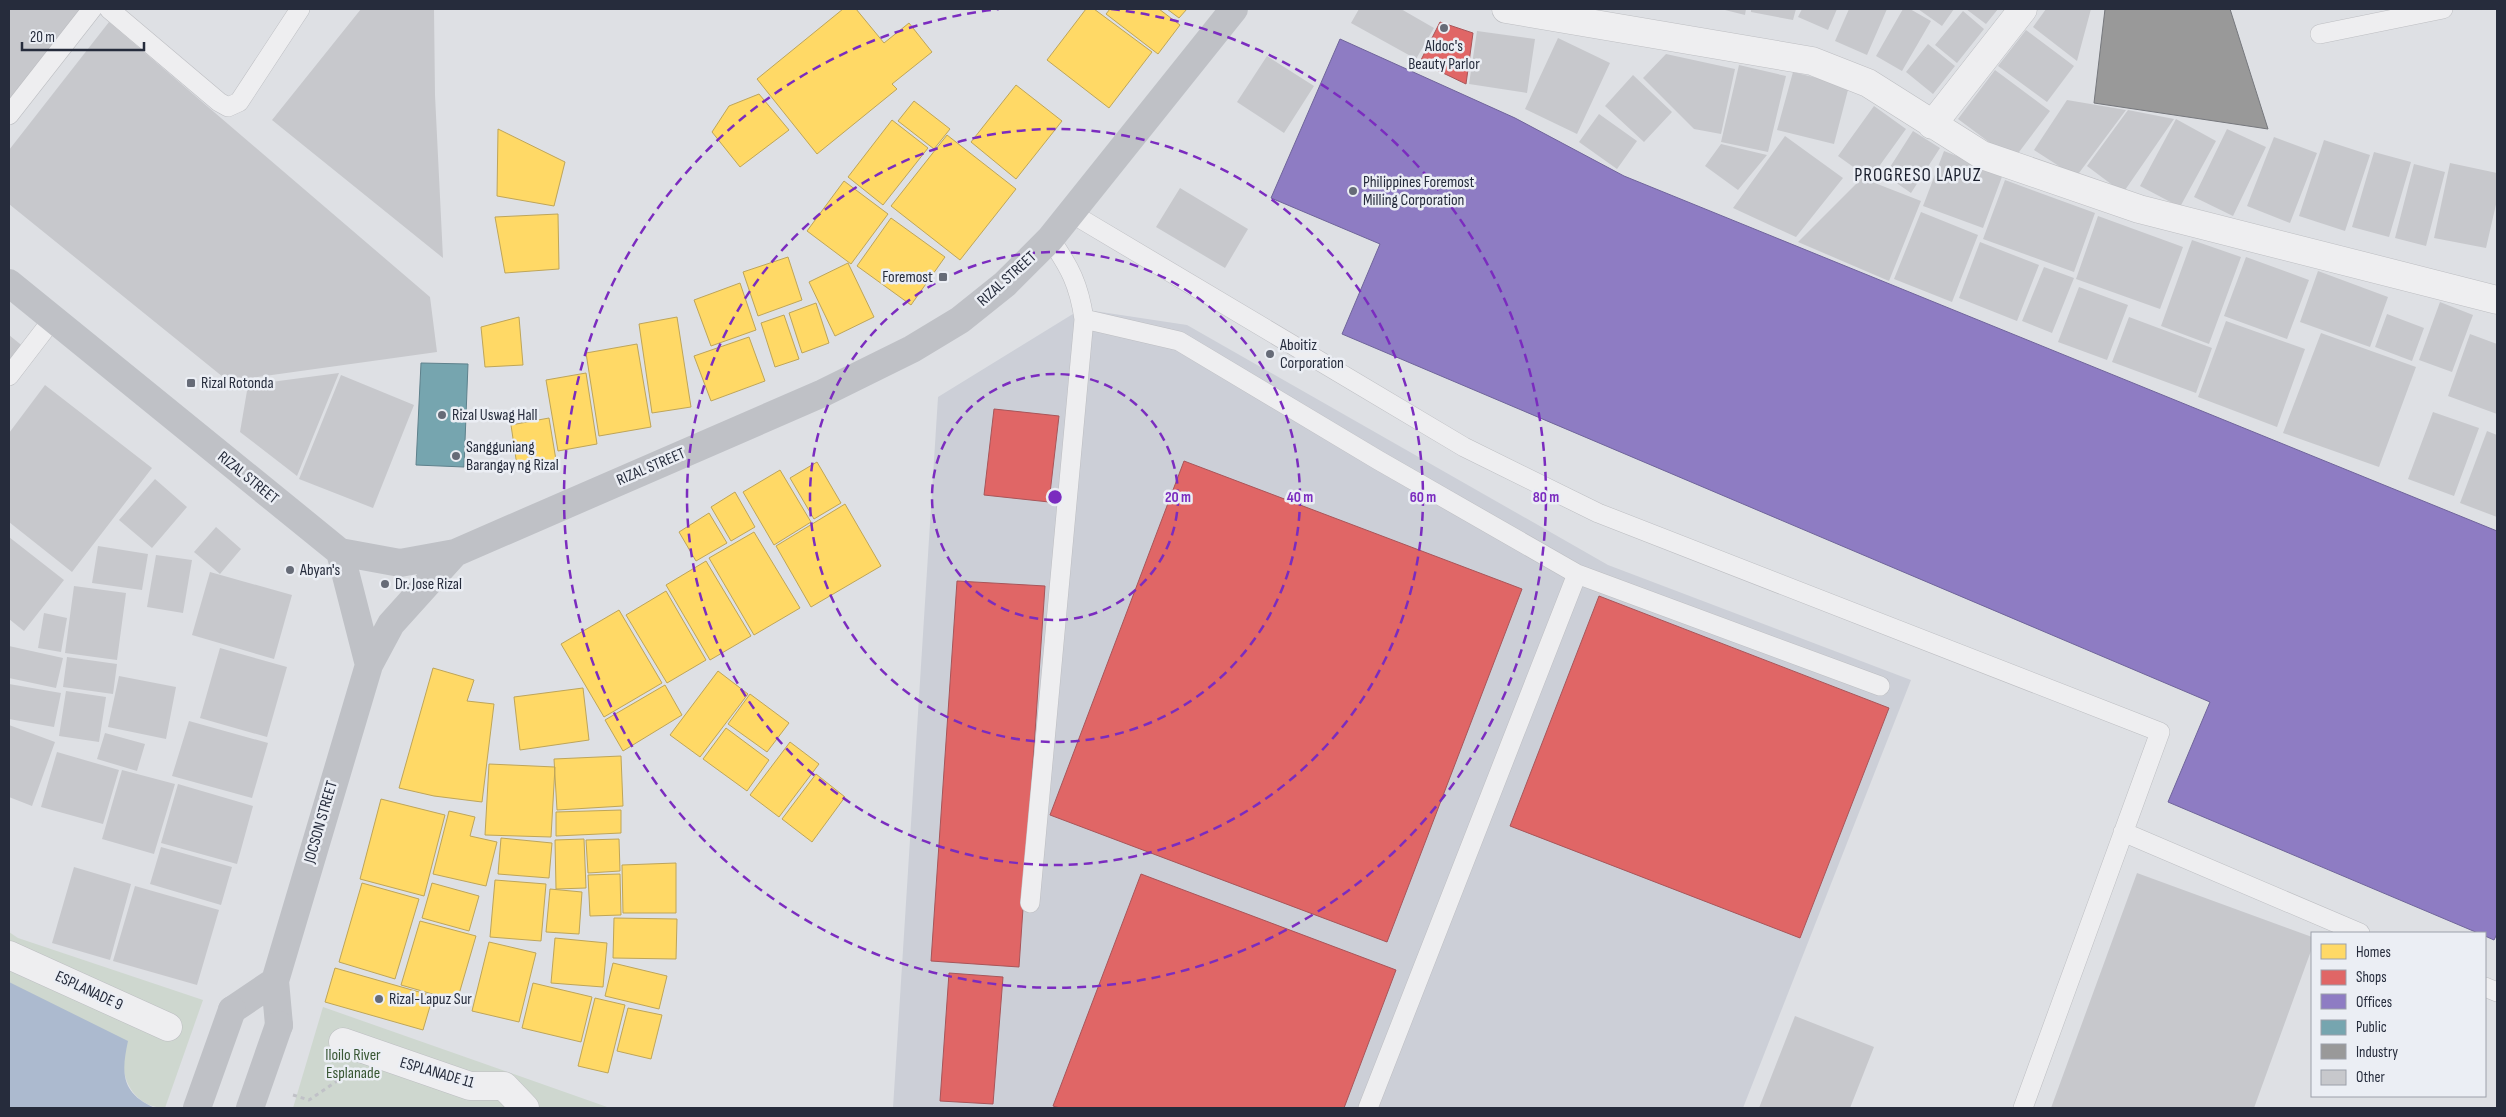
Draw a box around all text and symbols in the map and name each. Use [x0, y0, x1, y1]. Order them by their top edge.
scale bar [22, 20, 145, 52]
marker: Aldoc's Beauty Parlor [1438, 22, 1450, 34]
text: 20 m [30, 28, 55, 47]
place label: Aldoc's Beauty Parlor [1408, 37, 1480, 74]
district label: PROGRESO LAPUZ [1854, 164, 1982, 187]
place label: Philippines Foremost Milling Corporation [1363, 173, 1475, 210]
marker: Philippines Foremost Milling Corporation [1347, 185, 1359, 197]
street label: RIZAL STREET [974, 247, 1041, 310]
place label: Foremost [882, 268, 933, 287]
marker: Foremost [937, 271, 949, 283]
place label: Aboitiz Corporation [1279, 336, 1344, 373]
marker: Aboitiz Corporation [1264, 348, 1276, 360]
place label: Rizal Rotonda [201, 374, 274, 393]
marker: Rizal Rotonda [185, 377, 197, 389]
place label: Rizal Uswag Hall [452, 406, 538, 425]
marker: Rizal Uswag Hall [436, 409, 448, 421]
place label: Sangguniang Barangay ng Rizal [466, 438, 559, 475]
street label: RIZAL STREET [614, 444, 689, 490]
street label: RIZAL STREET [214, 448, 283, 509]
marker: Sangguniang Barangay ng Rizal [450, 450, 462, 462]
centre of rings [1046, 488, 1064, 506]
text: 20 m [1165, 488, 1191, 507]
text: 40 m [1287, 488, 1313, 507]
text: 60 m [1410, 488, 1436, 507]
text: 80 m [1533, 488, 1559, 507]
place label: Abyan's [299, 561, 340, 580]
marker: Abyan's [284, 564, 296, 576]
place label: Dr. Jose Rizal [395, 575, 462, 594]
marker: Dr. Jose Rizal [379, 578, 391, 590]
street label: JOCSON STREET [300, 778, 342, 866]
legend [2311, 932, 2486, 1097]
text: Homes [2356, 943, 2391, 962]
street label: ESPLANADE 9 [52, 967, 126, 1015]
text: Shops [2356, 968, 2387, 987]
place label: Rizal-Lapuz Sur [389, 990, 472, 1009]
marker: Rizal-Lapuz Sur [373, 993, 385, 1005]
text: Offices [2356, 993, 2392, 1012]
text: Public [2356, 1018, 2387, 1037]
text: Industry [2356, 1043, 2398, 1062]
park label: Iloilo River Esplanade [325, 1046, 381, 1083]
street label: ESPLANADE 11 [398, 1053, 477, 1093]
text: Other [2356, 1068, 2385, 1087]

